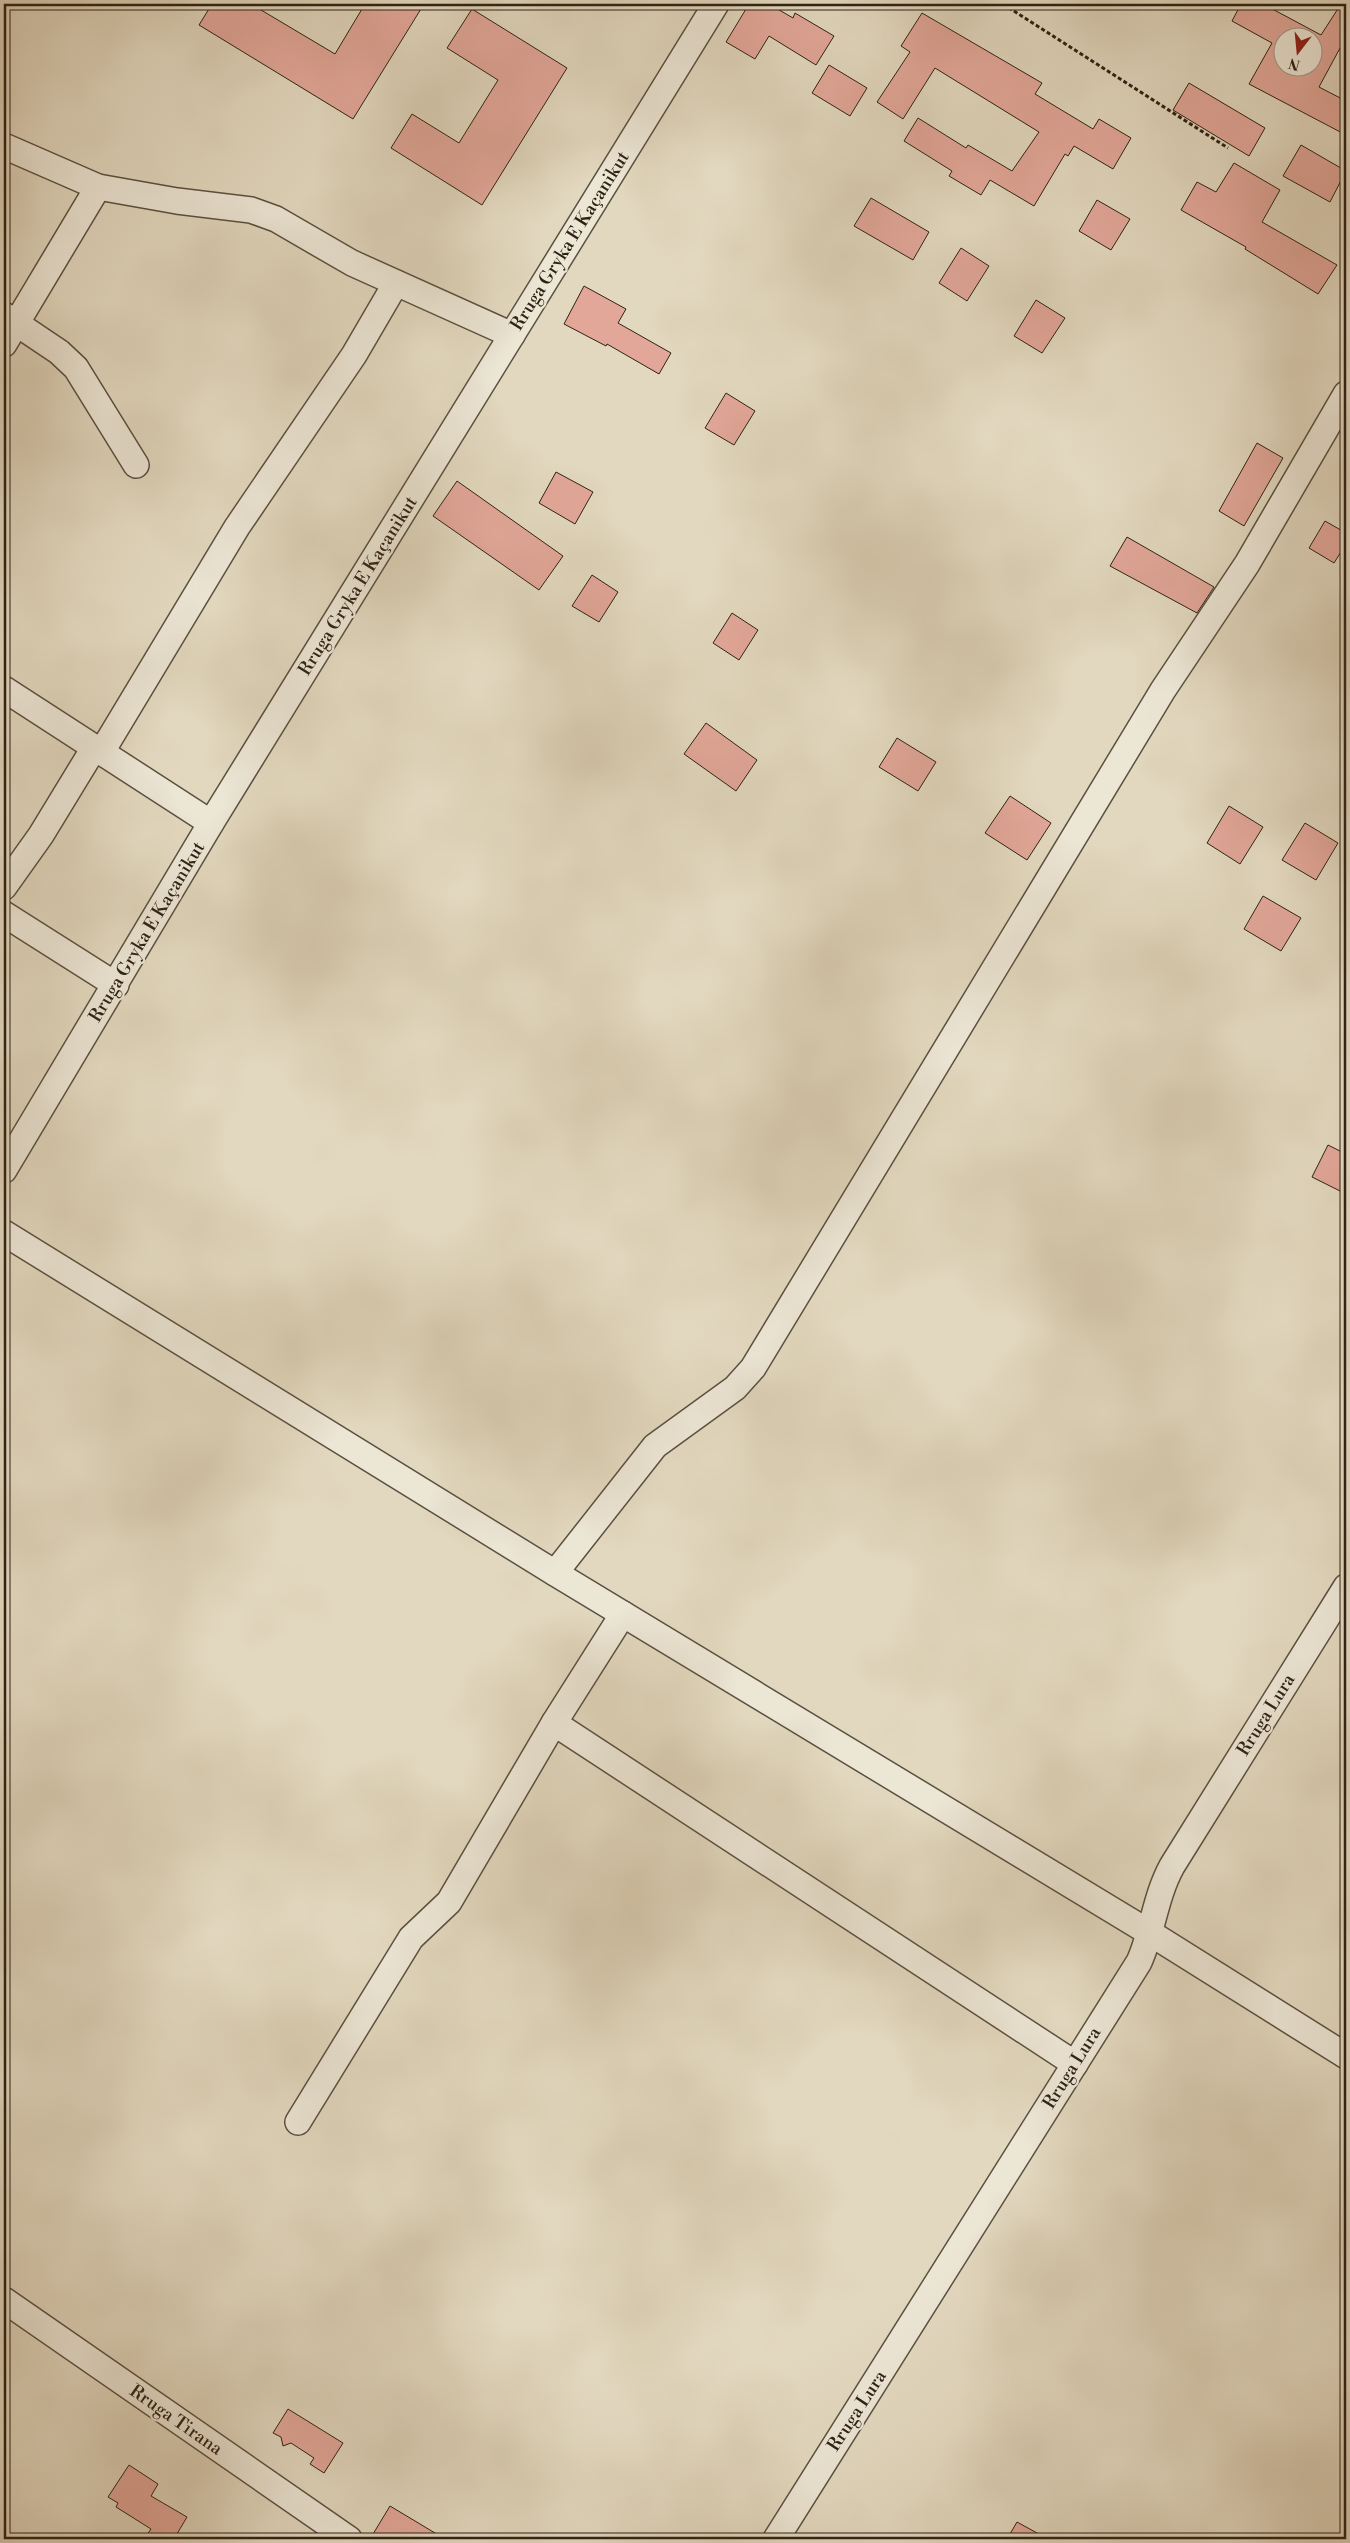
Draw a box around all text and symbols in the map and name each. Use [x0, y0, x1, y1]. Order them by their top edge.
north arrow [1272, 28, 1322, 78]
text: N [1287, 53, 1302, 74]
street label: Rruga Gryka E Kaçanikut [505, 147, 635, 335]
street label: Rruga Gryka E Kaçanikut [293, 492, 423, 680]
street label: Rruga Gryka E Kaçanikut [84, 837, 210, 1027]
street label: Rruga Lura [1232, 1669, 1301, 1760]
street label: Rruga Lura [1038, 2022, 1107, 2113]
street label: Rruga Lura [822, 2365, 892, 2456]
street label: Rruga Tirana [125, 2380, 228, 2461]

